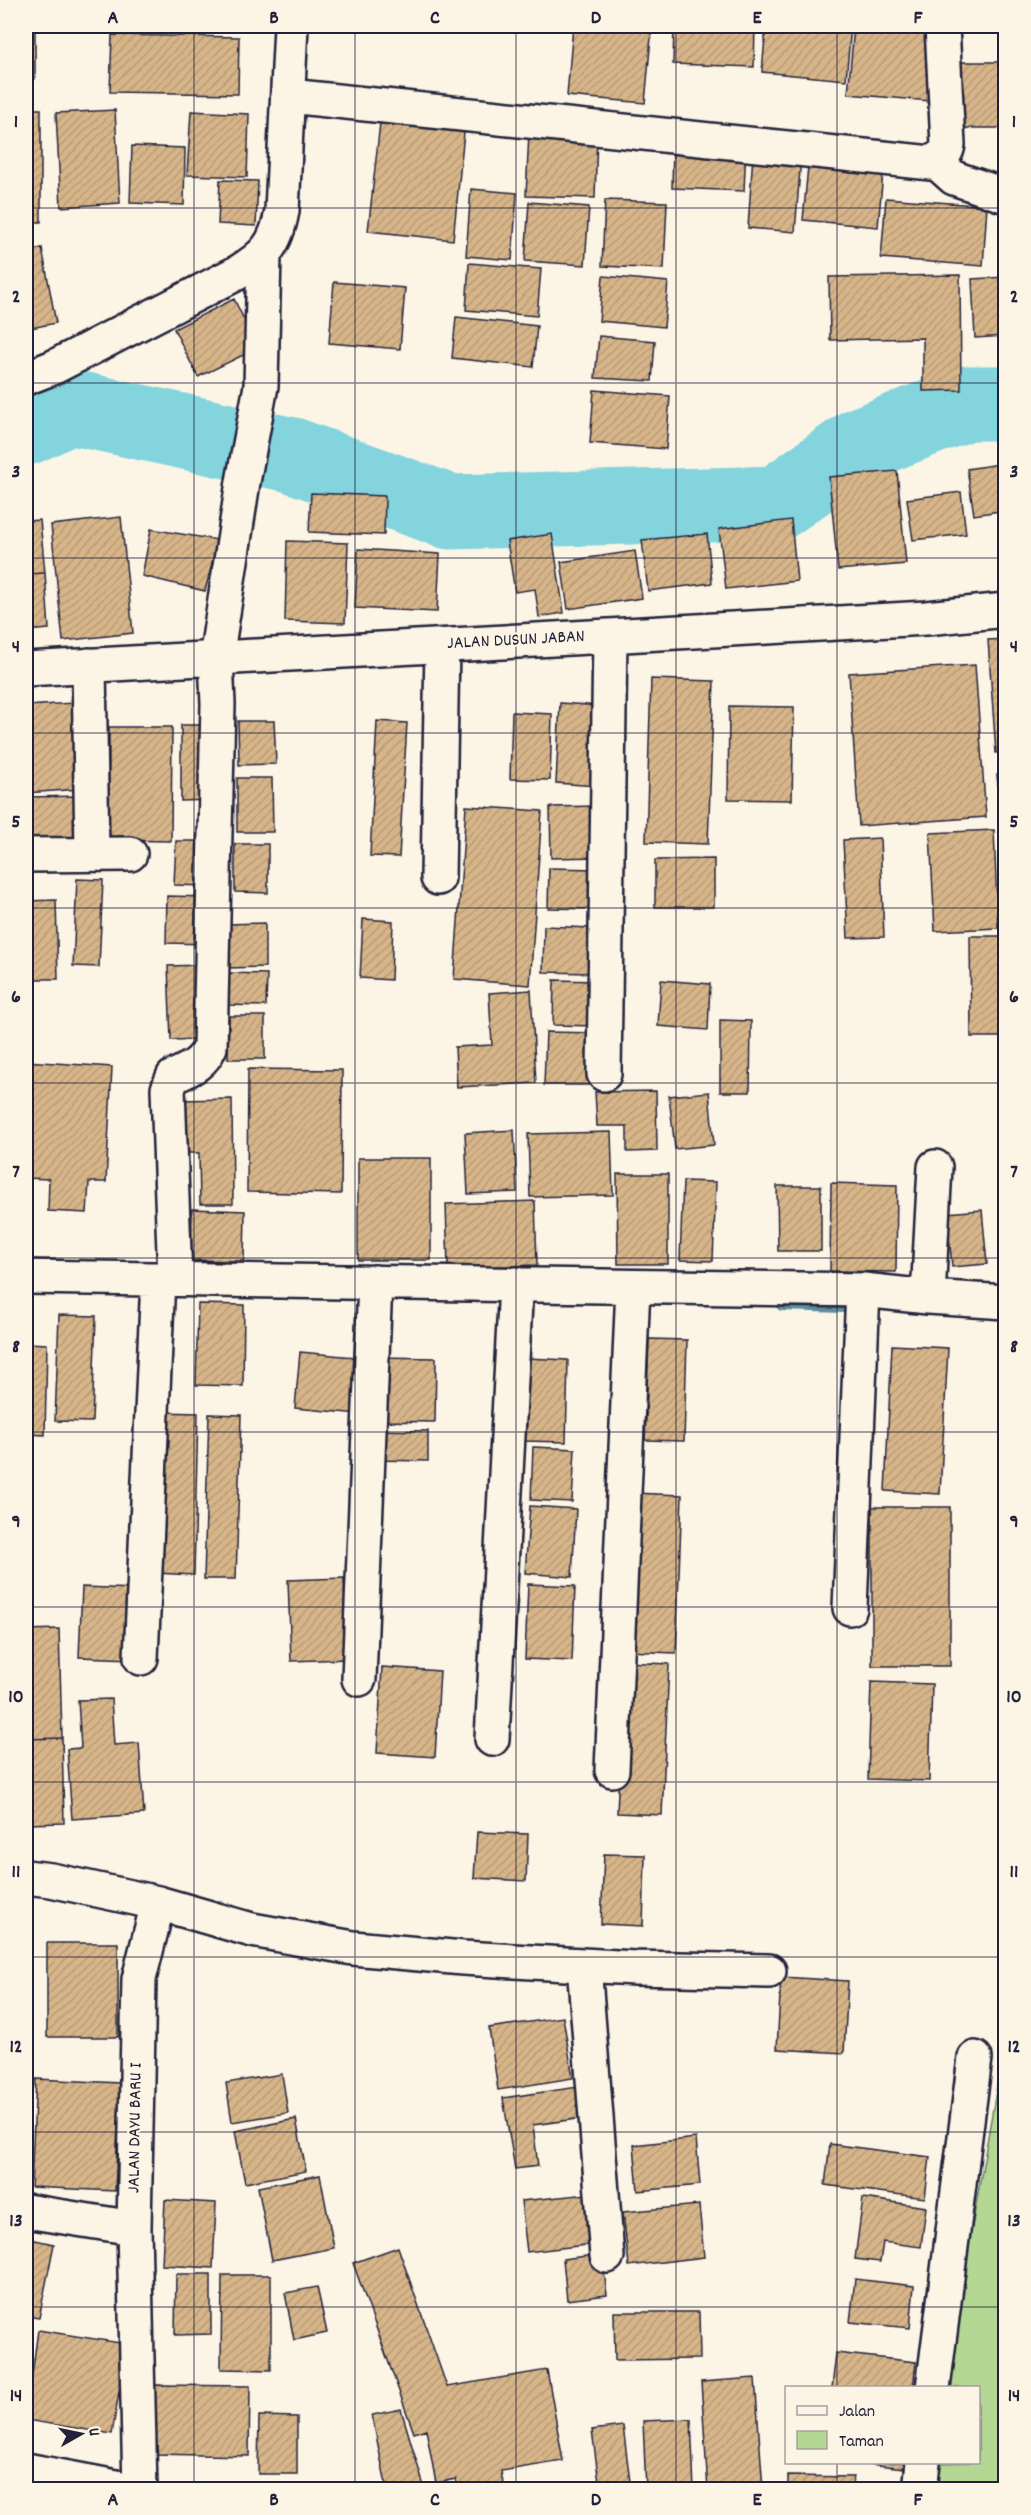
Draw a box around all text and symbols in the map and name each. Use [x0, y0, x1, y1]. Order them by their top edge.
text: A [108, 5, 119, 33]
text: B [269, 5, 279, 33]
text: C [430, 5, 440, 33]
text: D [591, 5, 602, 33]
text: E [752, 5, 762, 33]
text: F [914, 5, 924, 33]
text: 1 [14, 109, 18, 137]
text: 1 [1012, 109, 1016, 137]
text: 2 [12, 284, 20, 312]
text: 2 [1010, 284, 1018, 312]
text: 3 [12, 459, 20, 487]
text: 3 [1010, 459, 1018, 487]
street label: JALAN DUSUN JABAN [447, 625, 585, 657]
text: 4 [12, 634, 20, 662]
text: 4 [1010, 634, 1018, 662]
text: 5 [11, 809, 21, 837]
text: 5 [1009, 809, 1019, 837]
text: 6 [11, 984, 21, 1012]
text: 6 [1009, 984, 1019, 1012]
text: 7 [12, 1159, 20, 1187]
text: 7 [1010, 1159, 1018, 1187]
text: 8 [12, 1334, 20, 1362]
text: 8 [1010, 1334, 1018, 1362]
text: 9 [11, 1509, 21, 1537]
text: 9 [1009, 1509, 1019, 1537]
text: 10 [8, 1684, 24, 1712]
text: 10 [1006, 1684, 1022, 1712]
text: 11 [12, 1859, 20, 1887]
text: 11 [1010, 1859, 1018, 1887]
text: 12 [9, 2034, 23, 2062]
text: 12 [1007, 2034, 1021, 2062]
street label: JALAN DAYU BARU I [122, 2062, 150, 2194]
text: 13 [9, 2208, 23, 2236]
text: 13 [1007, 2208, 1021, 2236]
text: 14 [10, 2383, 22, 2411]
text: 14 [1008, 2383, 1020, 2411]
legend [785, 2386, 980, 2464]
text: Jalan [839, 2400, 875, 2425]
north arrow [51, 2404, 111, 2464]
text: U [81, 2426, 105, 2438]
text: Taman [839, 2430, 884, 2455]
text: A [108, 2487, 119, 2515]
text: B [269, 2487, 279, 2515]
text: C [430, 2487, 440, 2515]
text: D [591, 2487, 602, 2515]
text: E [752, 2487, 762, 2515]
text: F [914, 2487, 924, 2515]

